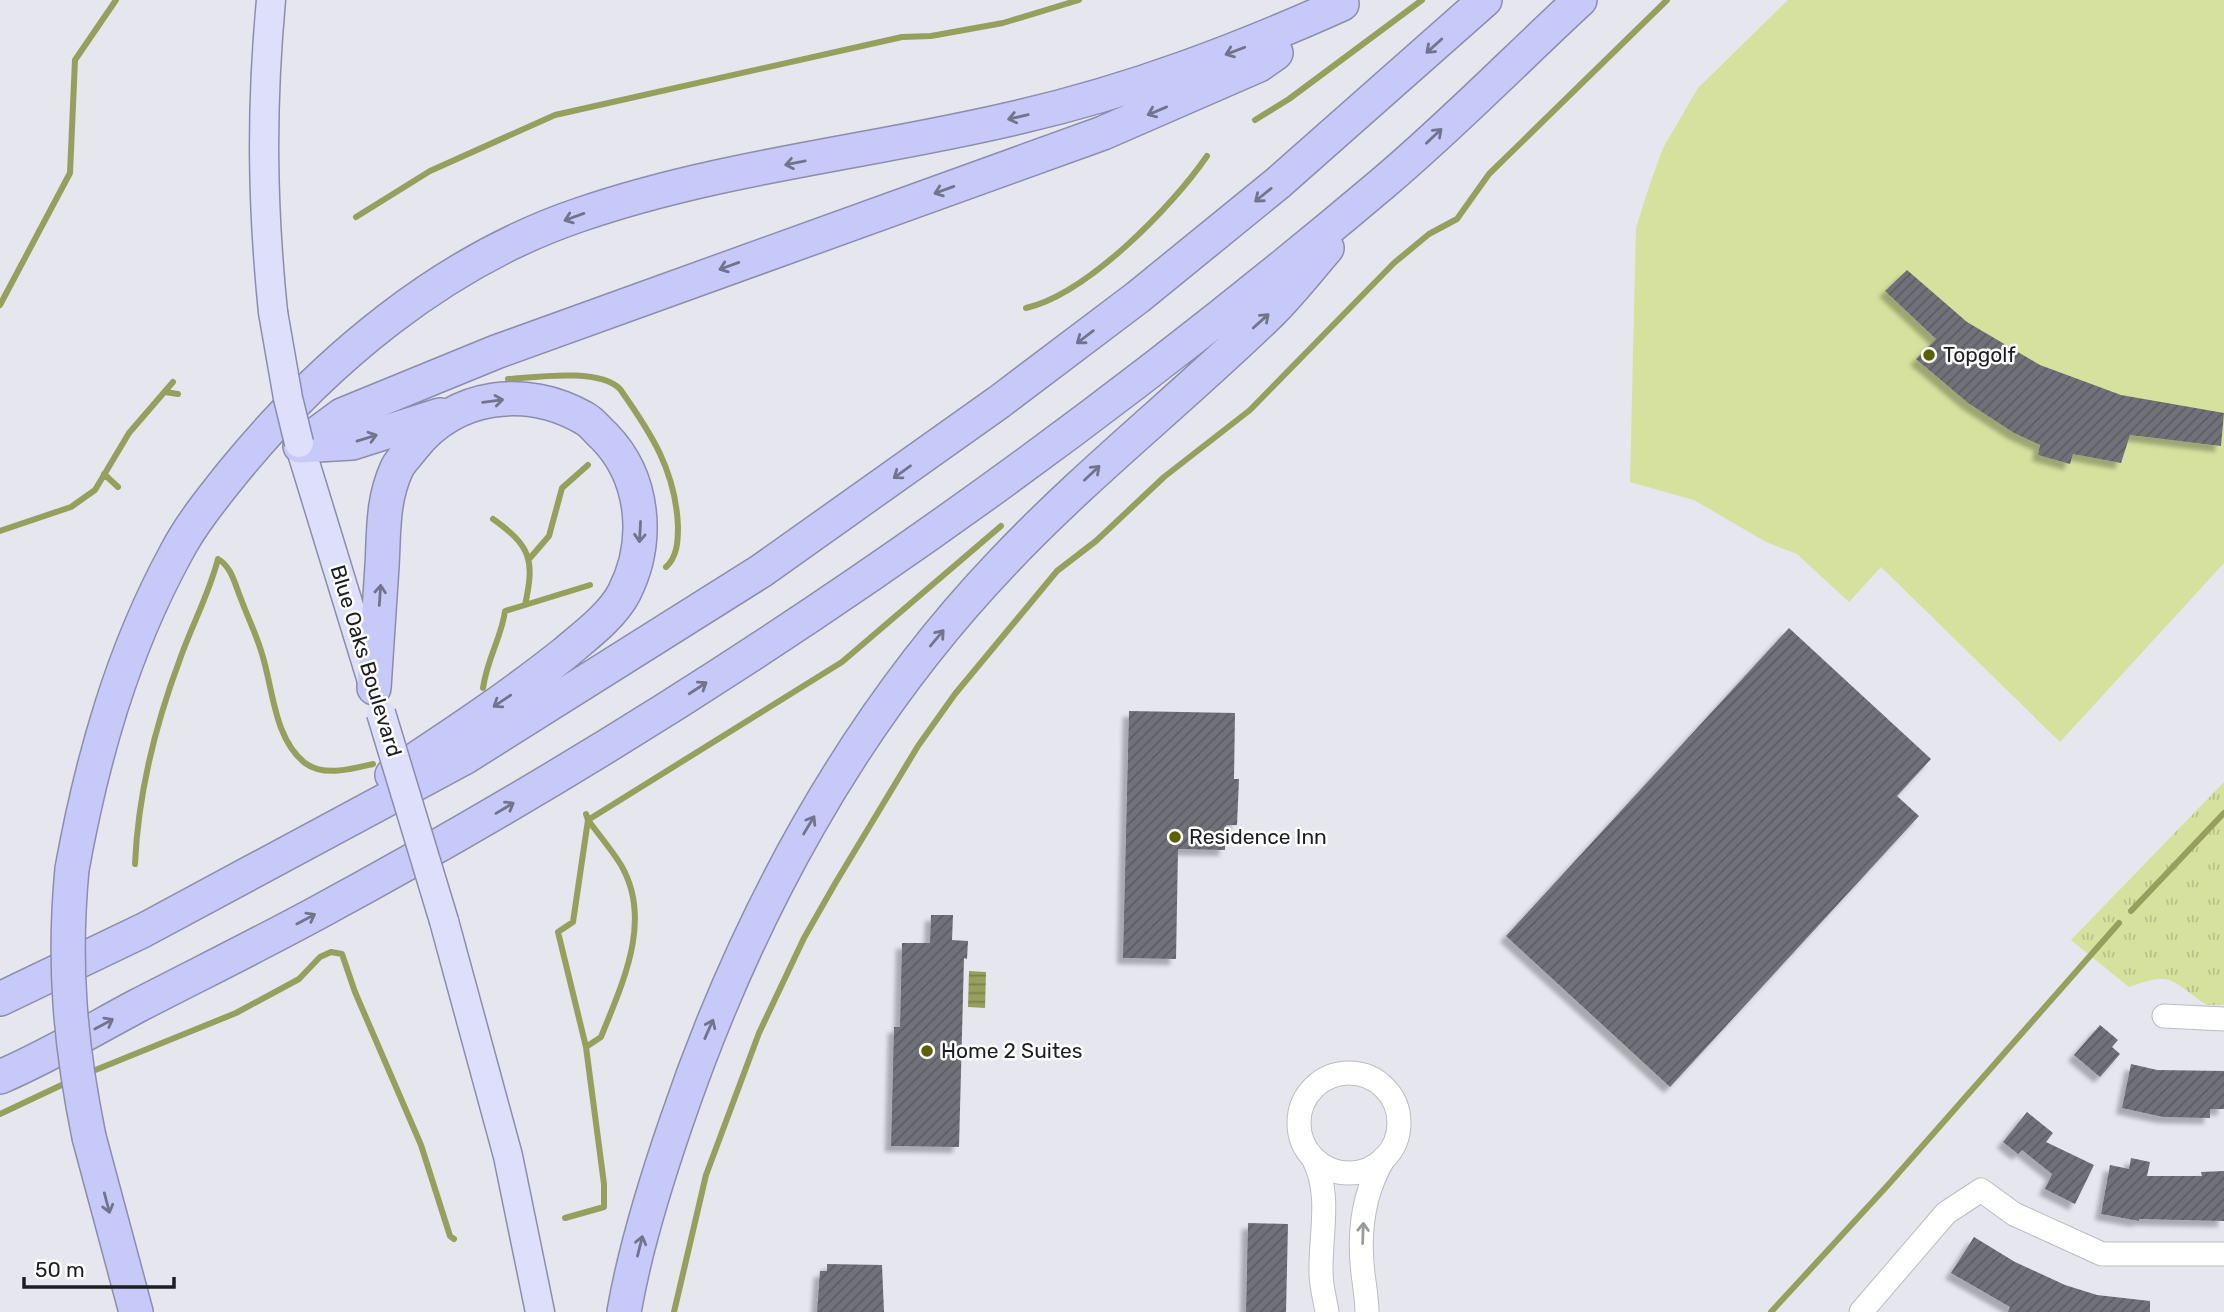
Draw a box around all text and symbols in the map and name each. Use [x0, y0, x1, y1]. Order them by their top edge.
one-way arrow [1426, 37, 1443, 54]
one-way arrow [1225, 46, 1246, 58]
one-way arrow [1147, 105, 1168, 118]
one-way arrow [1007, 111, 1030, 125]
one-way arrow [1425, 128, 1443, 144]
one-way arrow [784, 156, 807, 170]
one-way arrow [933, 185, 955, 197]
one-way arrow [1254, 188, 1272, 203]
one-way arrow [564, 212, 586, 224]
one-way arrow [719, 261, 741, 273]
one-way arrow [1252, 313, 1270, 329]
one-way arrow [1076, 330, 1095, 345]
place label: Topgolf [1943, 342, 2016, 367]
marker: Topgolf [1921, 347, 1937, 363]
one-way arrow [481, 394, 504, 407]
one-way arrow [356, 430, 378, 443]
one-way arrow [893, 465, 912, 479]
one-way arrow [1083, 465, 1100, 482]
one-way arrow [633, 521, 646, 544]
street label: Blue Oaks Boulevard [325, 562, 408, 760]
one-way arrow [374, 584, 387, 607]
one-way arrow [929, 629, 945, 647]
one-way arrow [688, 681, 708, 695]
one-way arrow [493, 694, 512, 708]
one-way arrow [494, 801, 514, 815]
one-way arrow [801, 816, 816, 835]
place label: Residence Inn [1189, 824, 1327, 849]
marker: Residence Inn [1167, 829, 1183, 845]
one-way arrow [295, 912, 316, 925]
one-way arrow [93, 1016, 114, 1030]
one-way arrow [703, 1019, 716, 1040]
place label: Home 2 Suites [941, 1038, 1083, 1063]
marker: Home 2 Suites [919, 1043, 935, 1059]
one-way arrow [101, 1191, 114, 1214]
one-way arrow [1356, 1222, 1369, 1245]
one-way arrow [634, 1235, 647, 1258]
scale bar [24, 1246, 175, 1290]
text: 50 m [35, 1257, 85, 1282]

